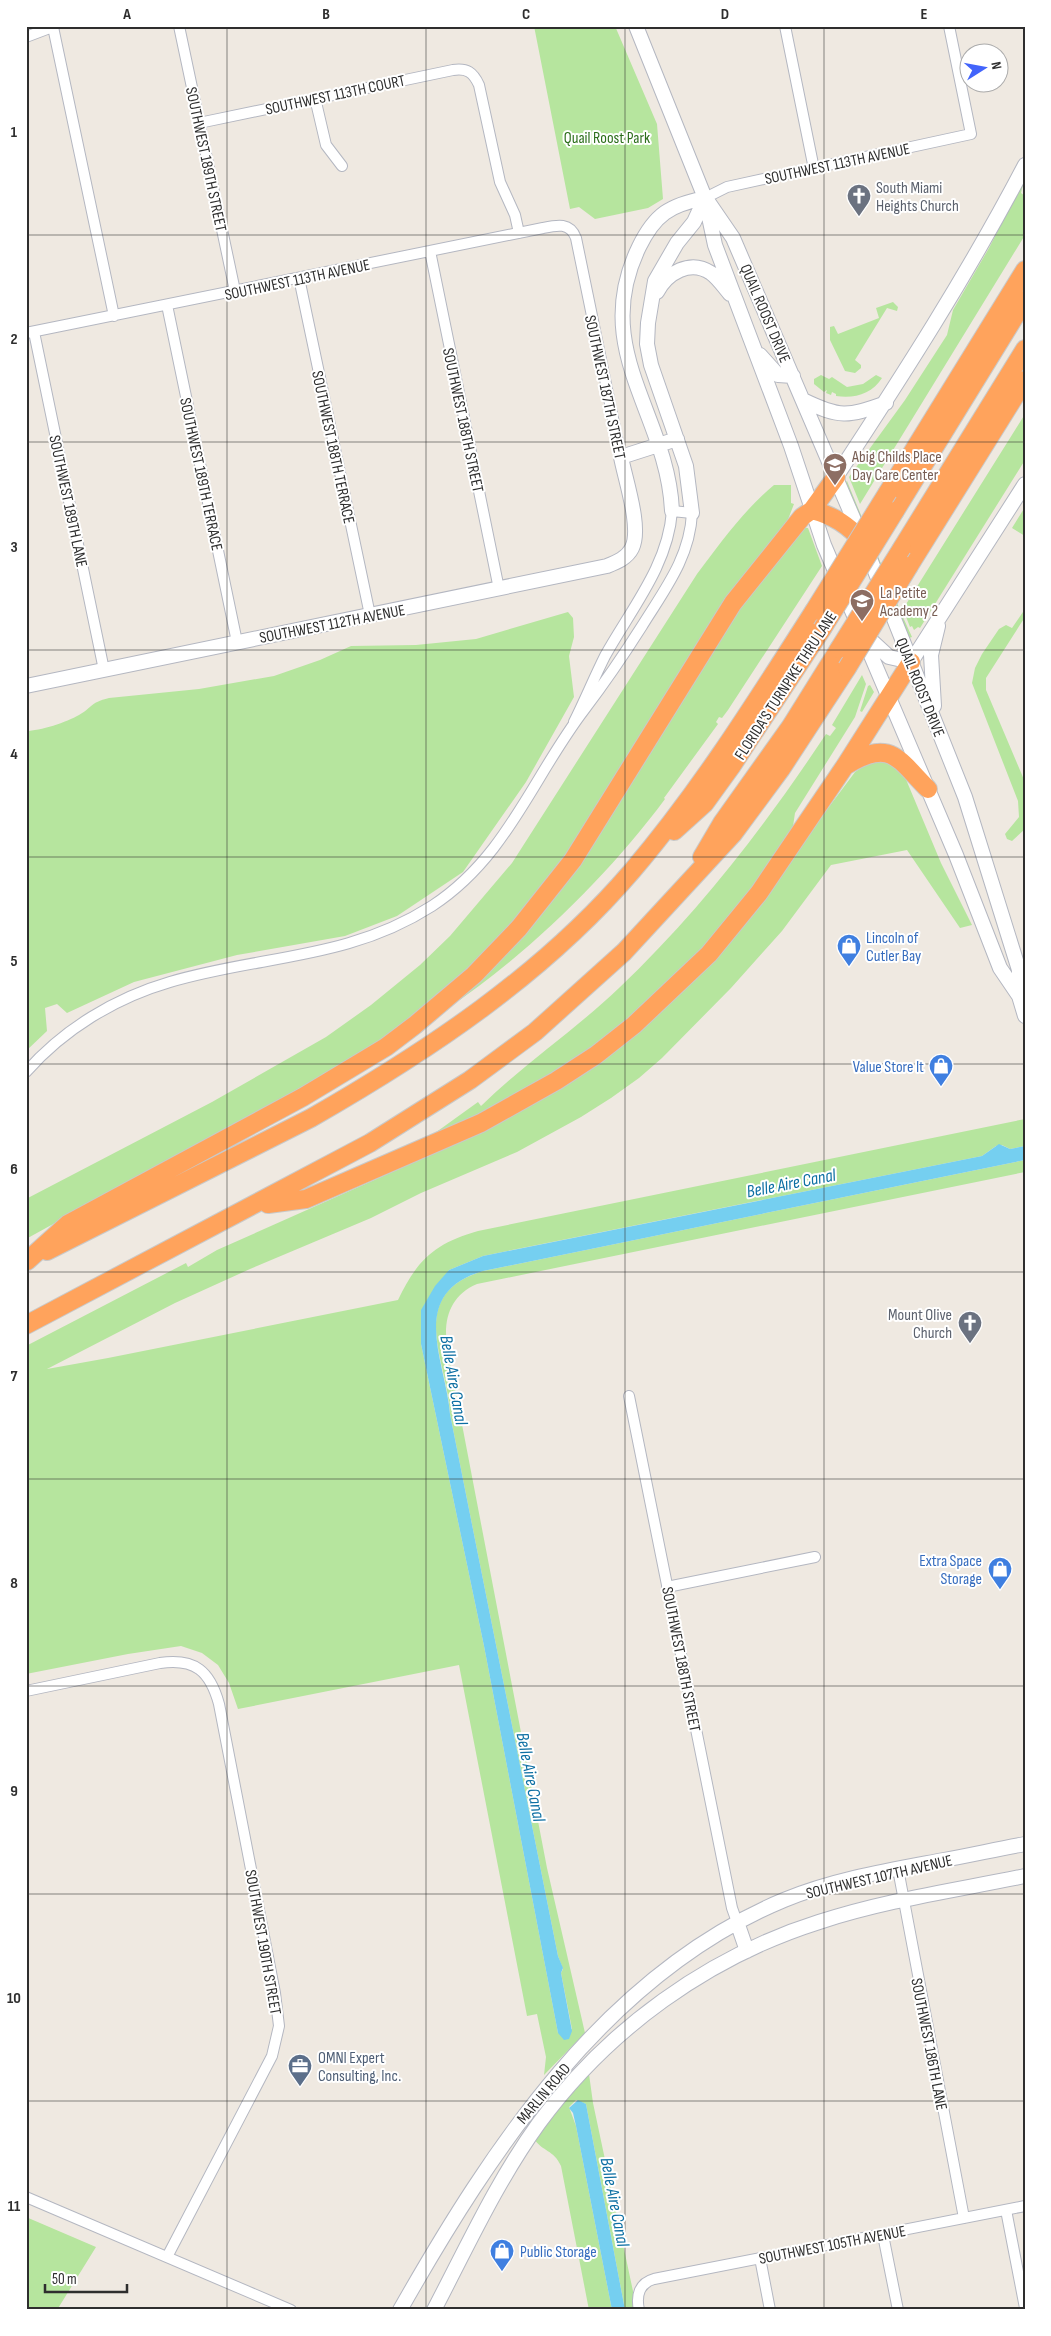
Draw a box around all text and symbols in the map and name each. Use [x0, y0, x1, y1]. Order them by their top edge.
text: A [122, 5, 131, 24]
text: B [322, 5, 330, 24]
text: C [522, 5, 530, 24]
text: D [721, 5, 729, 24]
text: E [921, 5, 928, 24]
north arrow [958, 42, 1008, 92]
text: N [987, 60, 1005, 71]
street label: SOUTHWEST 113TH COURT [264, 71, 407, 120]
street label: SOUTHWEST 189TH STREET [181, 85, 230, 234]
text: 1 [11, 123, 18, 142]
park label: Quail Roost Park [564, 129, 650, 148]
street label: SOUTHWEST 113TH AVENUE [763, 140, 912, 189]
place label: South Miami Heights Church [876, 179, 959, 216]
church icon: South Miami Heights Church [846, 183, 872, 217]
street label: SOUTHWEST 113TH AVENUE [223, 256, 372, 305]
street label: QUAIL ROOST DRIVE [735, 261, 794, 366]
street label: SOUTHWEST 187TH STREET [580, 313, 629, 462]
text: 2 [10, 330, 18, 349]
street label: SOUTHWEST 188TH STREET [438, 346, 487, 495]
street label: SOUTHWEST 188TH TERRACE [307, 369, 358, 525]
street label: SOUTHWEST 189TH TERRACE [175, 396, 226, 552]
street label: SOUTHWEST 189TH LANE [44, 434, 91, 569]
place label: Abig Childs Place Day Care Center [851, 448, 942, 485]
school or university icon: Abig Childs Place Day Care Center [822, 452, 848, 486]
text: 3 [10, 538, 18, 557]
place label: La Petite Academy 2 [879, 584, 938, 621]
school or university icon: La Petite Academy 2 [849, 588, 875, 622]
street label: SOUTHWEST 112TH AVENUE [258, 601, 407, 648]
street label: FLORIDA'S TURNPIKE THRU LANE [731, 608, 841, 764]
street label: QUAIL ROOST DRIVE [891, 635, 948, 740]
text: 4 [10, 745, 18, 764]
place label: Lincoln of Cutler Bay [866, 929, 921, 966]
shop icon: Lincoln of Cutler Bay [836, 933, 862, 967]
text: 5 [10, 952, 18, 971]
shop icon: Value Store It [928, 1053, 954, 1087]
place label: Value Store It [853, 1058, 924, 1077]
text: 6 [10, 1160, 18, 1179]
water label: Belle Aire Canal [745, 1164, 838, 1202]
place label: Mount Olive Church [888, 1306, 952, 1343]
church icon: Mount Olive Church [957, 1310, 983, 1344]
water label: Belle Aire Canal [435, 1334, 472, 1427]
text: 7 [11, 1367, 18, 1386]
place label: Extra Space Storage [919, 1552, 982, 1589]
shop icon: Extra Space Storage [987, 1556, 1013, 1590]
text: 8 [10, 1574, 18, 1593]
street label: SOUTHWEST 188TH STREET [657, 1585, 704, 1734]
water label: Belle Aire Canal [512, 1731, 550, 1824]
text: 9 [10, 1782, 18, 1801]
street label: SOUTHWEST 107TH AVENUE [804, 1851, 954, 1904]
street label: SOUTHWEST 190TH STREET [240, 1868, 285, 2017]
street label: SOUTHWEST 186TH LANE [906, 1977, 951, 2112]
text: 10 [7, 1989, 21, 2008]
place label: OMNI Expert Consulting, Inc. [318, 2049, 401, 2086]
office icon: OMNI Expert Consulting, Inc. [287, 2053, 313, 2087]
street label: MARLIN ROAD [513, 2060, 575, 2128]
water label: Belle Aire Canal [596, 2156, 634, 2249]
text: 11 [8, 2197, 21, 2216]
street label: SOUTHWEST 105TH AVENUE [757, 2222, 907, 2269]
shop icon: Public Storage [489, 2238, 515, 2272]
place label: Public Storage [520, 2243, 597, 2262]
scale bar [45, 2261, 128, 2293]
text: 50 m [52, 2270, 77, 2289]

